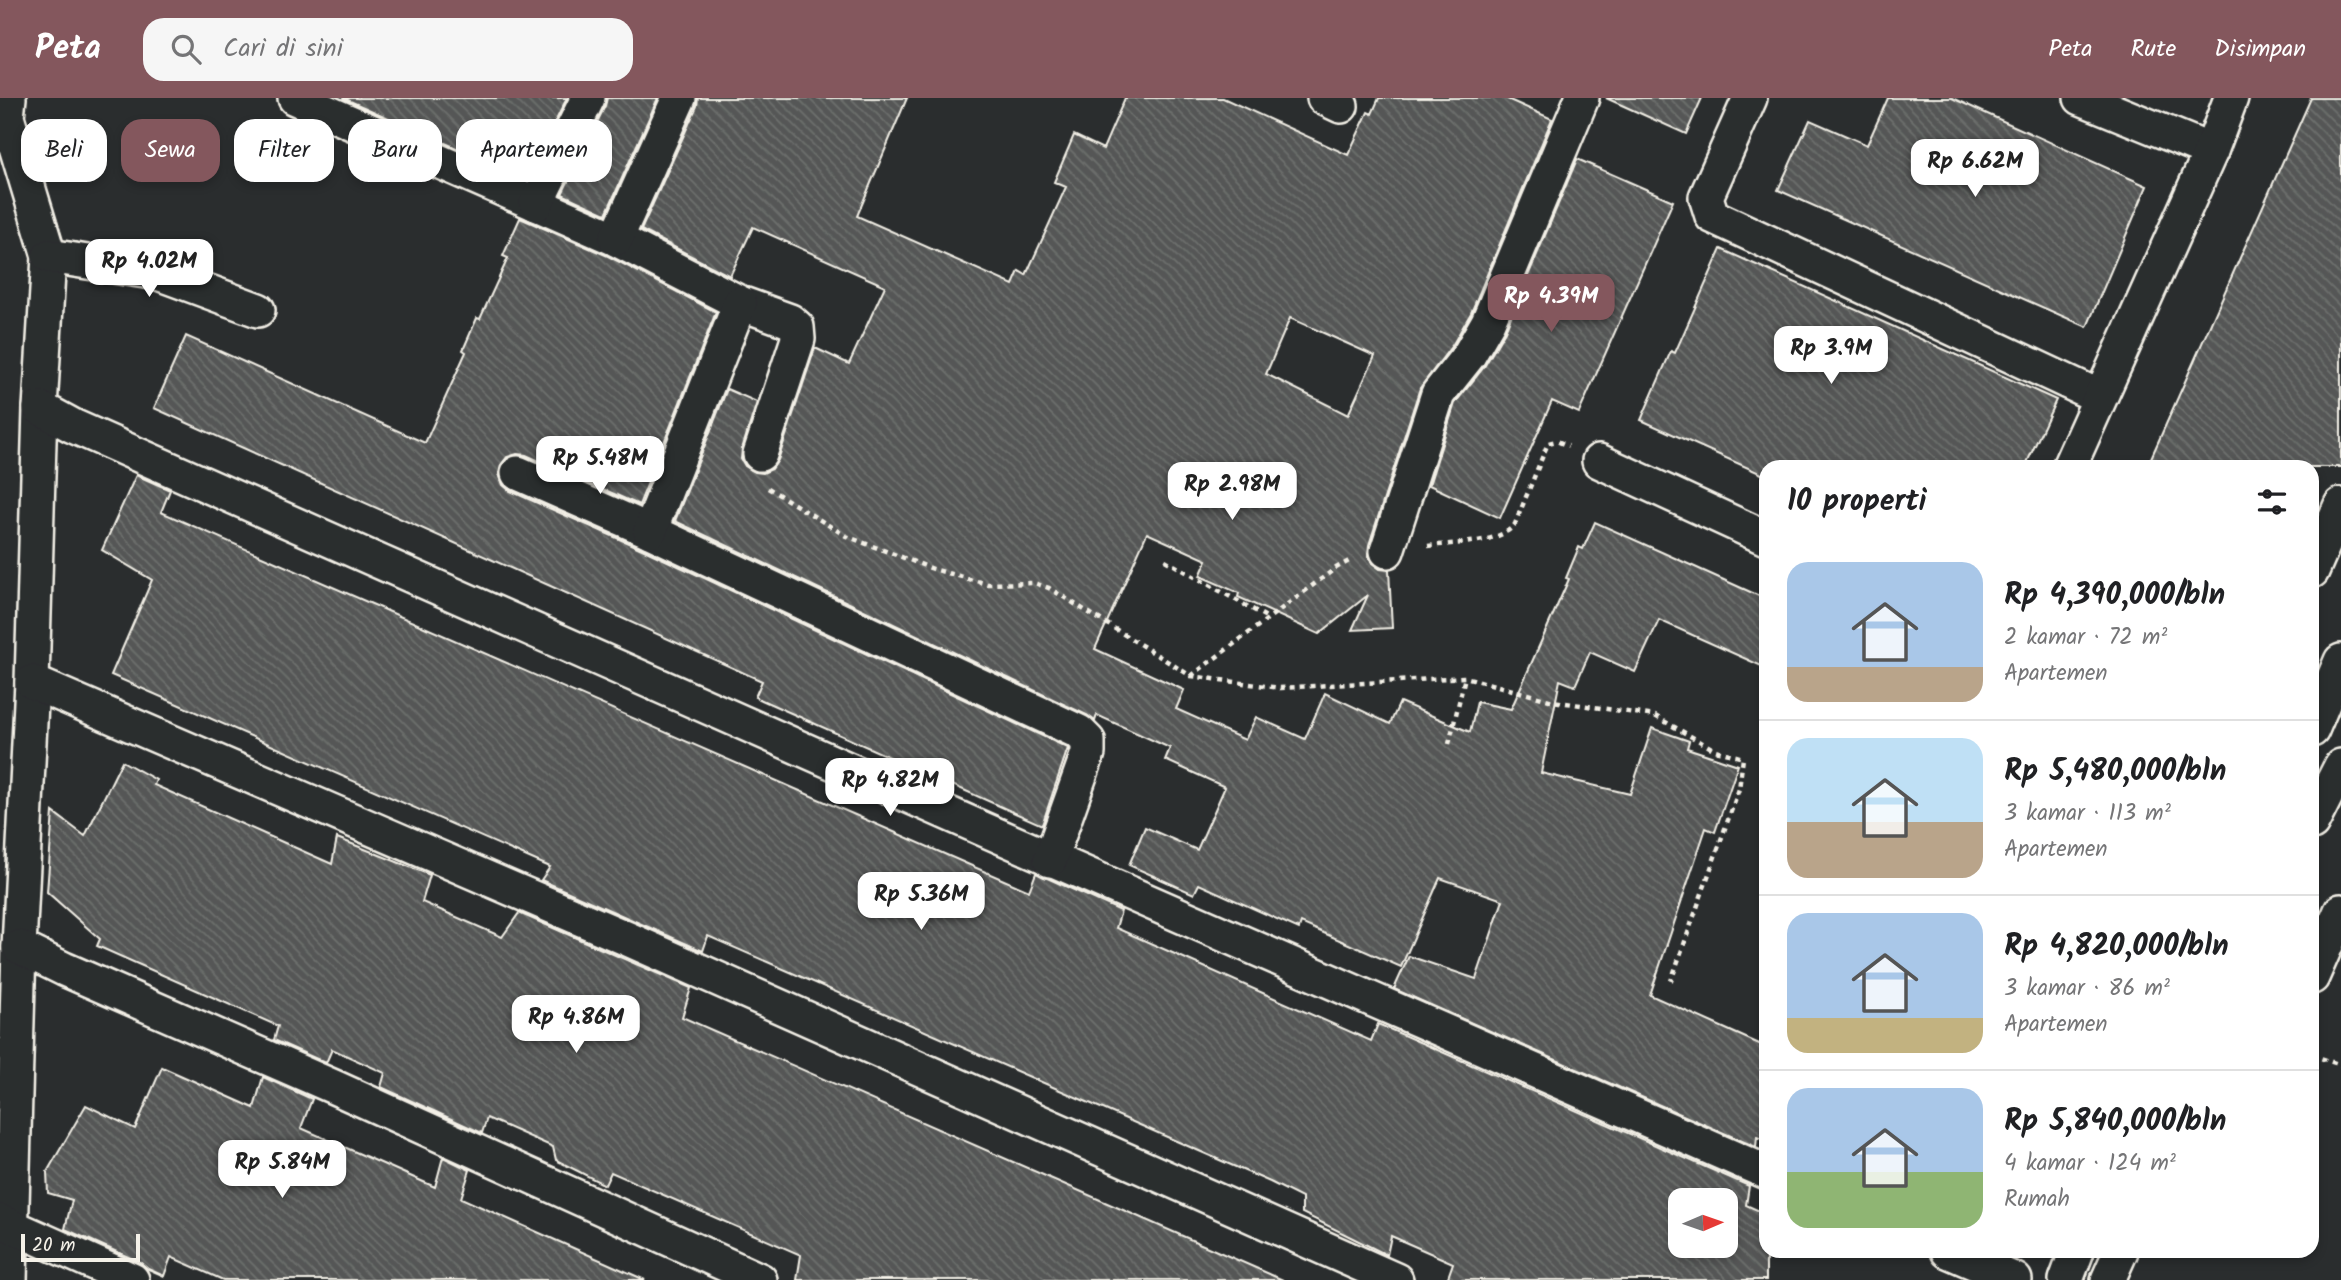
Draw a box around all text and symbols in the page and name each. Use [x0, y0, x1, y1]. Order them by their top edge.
search box [143, 18, 633, 81]
text: Peta [35, 23, 101, 76]
text: Cari di sini [223, 28, 343, 70]
icon: search [167, 30, 205, 68]
text: Peta [2048, 30, 2093, 69]
text: Rute [2131, 30, 2176, 69]
text: Disimpan [2214, 30, 2306, 69]
chip: Beli [21, 119, 107, 182]
chip: Sewa [121, 119, 220, 182]
chip: Filter [234, 119, 334, 182]
chip: Baru [348, 119, 442, 182]
chip: Apartemen [456, 119, 612, 182]
pin: Rp 6.62M [1903, 140, 2047, 199]
text: Rp 6.62M [1927, 144, 2023, 180]
pin: Rp 4.02M [77, 240, 221, 299]
text: Rp 4.02M [101, 244, 197, 280]
pin: Rp 4.39M [1479, 274, 1623, 334]
text: Rp 4.39M [1504, 279, 1598, 315]
pin: Rp 3.9M [1766, 327, 1896, 386]
text: Rp 3.9M [1790, 331, 1872, 367]
pin: Rp 5.48M [528, 436, 672, 496]
text: Rp 5.48M [552, 441, 648, 477]
pin: Rp 2.98M [1160, 462, 1304, 522]
text: Rp 2.98M [1184, 467, 1280, 503]
text: 10 properti [1787, 478, 1927, 526]
icon: filters [2253, 483, 2291, 521]
text: Rp 4,390,000/bln [2004, 572, 2225, 620]
icon: home [1843, 590, 1927, 674]
text: 2 kamar · 72 m² [2004, 620, 2167, 656]
text: Apartemen [2004, 656, 2108, 692]
text: Rp 5,480,000/bln [2004, 748, 2226, 796]
pin: Rp 4.82M [818, 758, 962, 818]
text: Rp 4.82M [841, 763, 939, 799]
icon: home [1843, 766, 1927, 850]
text: 3 kamar · 113 m² [2004, 796, 2171, 832]
text: Apartemen [2004, 832, 2108, 868]
pin: Rp 5.36M [849, 872, 993, 932]
text: Rp 5.36M [874, 877, 968, 913]
text: Rp 4,820,000/bln [2004, 923, 2229, 971]
icon: home [1843, 941, 1927, 1025]
text: 3 kamar · 86 m² [2004, 971, 2170, 1007]
pin: Rp 4.86M [504, 996, 648, 1055]
text: Rp 4.86M [528, 1000, 624, 1036]
text: Apartemen [2004, 1007, 2108, 1043]
text: Rp 5,840,000/bln [2004, 1098, 2226, 1146]
icon: home [1843, 1116, 1927, 1200]
pin: Rp 5.84M [210, 1140, 354, 1200]
text: Rp 5.84M [234, 1145, 330, 1181]
text: 4 kamar · 124 m² [2004, 1146, 2176, 1182]
text: Rumah [2004, 1182, 2070, 1218]
north arrow [1668, 1188, 1738, 1258]
map controls [1668, 1188, 1738, 1258]
scale bar [21, 1231, 140, 1263]
text: 20 m [32, 1231, 75, 1261]

